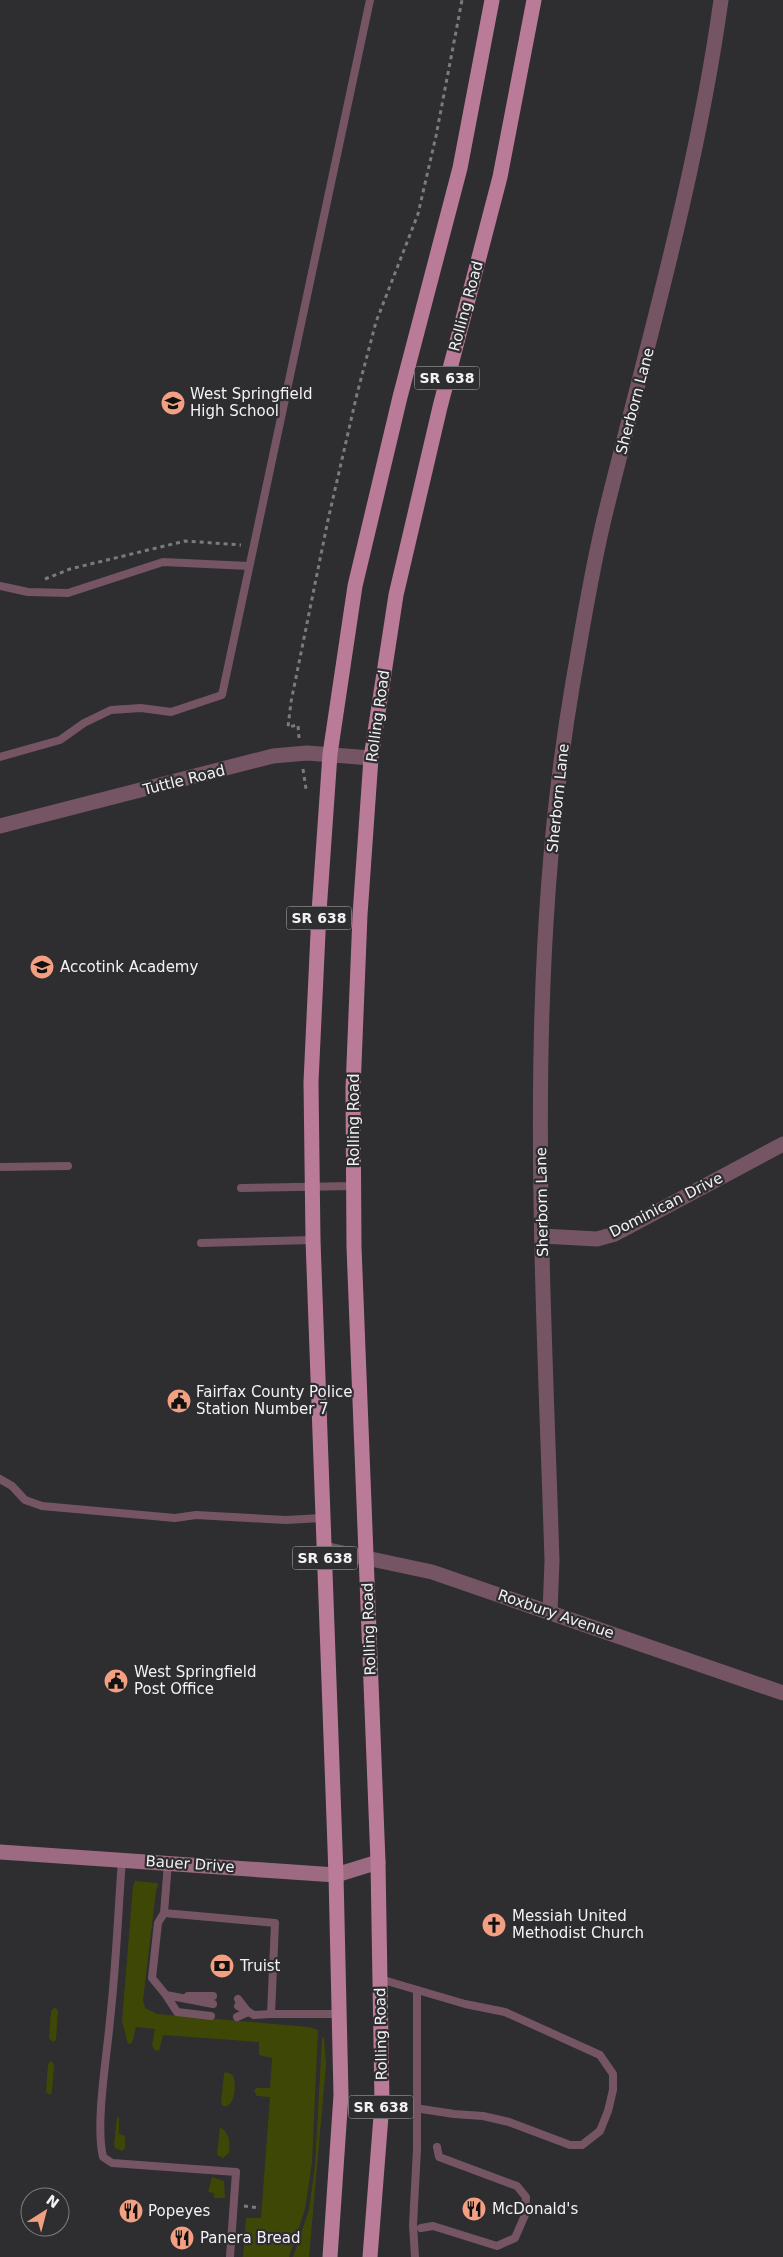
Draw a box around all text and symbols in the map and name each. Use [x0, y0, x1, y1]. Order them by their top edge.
street label: Rolling Road [445, 259, 487, 353]
street label: Sherborn Lane [612, 346, 658, 456]
road number: SR 638 [414, 366, 480, 389]
place label: West Springfield High School [190, 385, 312, 420]
school or university icon: West Springfield High School [160, 390, 186, 416]
street label: Rolling Road [363, 669, 393, 763]
street label: Sherborn Lane [543, 743, 573, 853]
street label: Tuttle Road [140, 761, 227, 799]
road number: SR 638 [286, 906, 352, 930]
school or university icon: Accotink Academy [29, 954, 55, 980]
place label: Accotink Academy [60, 958, 198, 976]
street label: Rolling Road [345, 1074, 363, 1166]
street label: Sherborn Lane [532, 1147, 552, 1257]
street label: Dominican Drive [606, 1169, 726, 1241]
place label: Fairfax County Police Station Number 7 [196, 1383, 353, 1418]
public building icon: Fairfax County Police Station Number 7 [166, 1388, 192, 1414]
road number: SR 638 [292, 1546, 358, 1570]
street label: Rolling Road [358, 1582, 380, 1676]
street label: Roxbury Avenue [495, 1586, 617, 1642]
place label: West Springfield Post Office [134, 1663, 256, 1698]
public building icon: West Springfield Post Office [103, 1668, 129, 1694]
street label: Bauer Drive [145, 1852, 235, 1876]
place label: Messiah United Methodist Church [512, 1907, 644, 1942]
church icon: Messiah United Methodist Church [481, 1912, 507, 1938]
bank icon: Truist [209, 1953, 235, 1979]
place label: Truist [239, 1957, 281, 1975]
street label: Rolling Road [371, 1987, 391, 2081]
road number: SR 638 [348, 2096, 414, 2118]
north arrow [20, 2187, 70, 2237]
text: N [43, 2192, 62, 2211]
restaurant icon: McDonald's [461, 2196, 487, 2222]
restaurant icon: Popeyes [118, 2198, 144, 2224]
place label: McDonald's [492, 2200, 578, 2218]
place label: Popeyes [148, 2202, 211, 2220]
restaurant icon: Panera Bread [169, 2225, 195, 2251]
place label: Panera Bread [200, 2229, 301, 2247]

